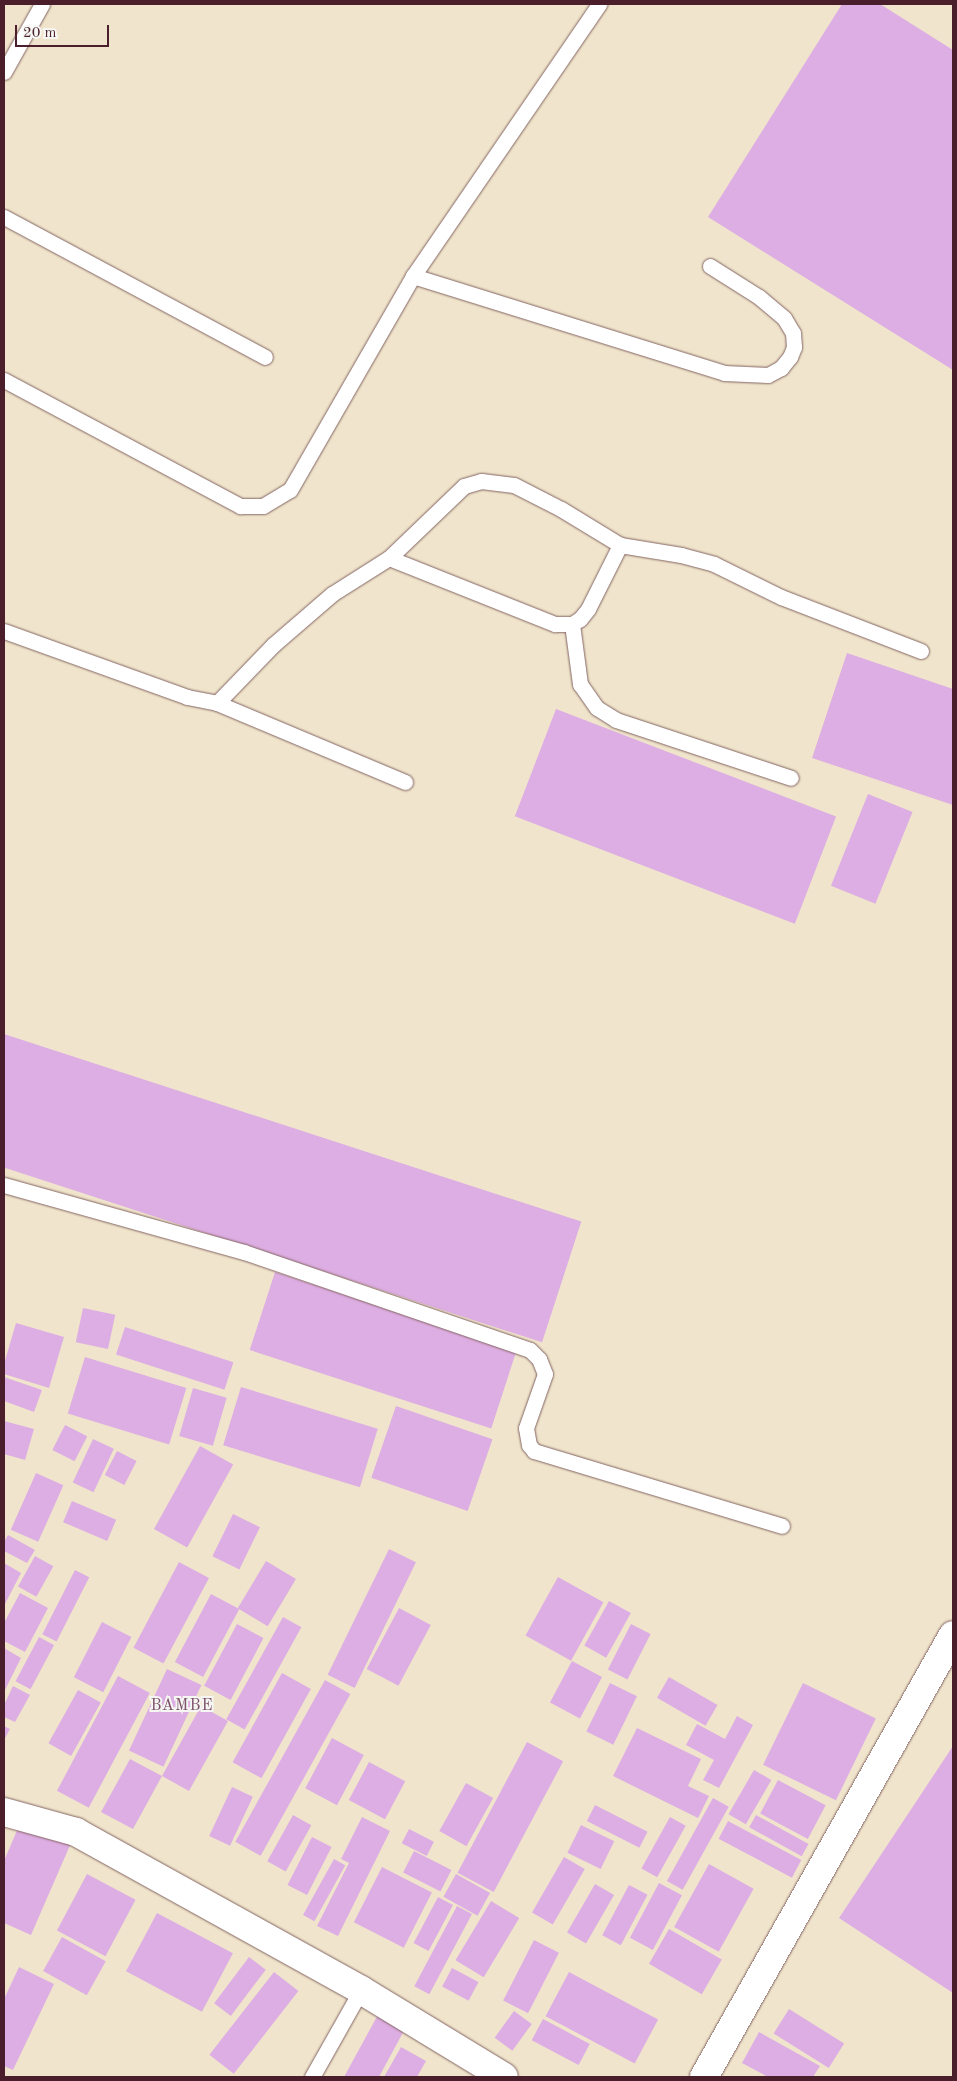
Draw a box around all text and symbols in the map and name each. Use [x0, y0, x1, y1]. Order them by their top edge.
scale bar [18, 15, 111, 47]
text: 20 m [23, 26, 57, 41]
district label: BAMBE [150, 1696, 214, 1716]

